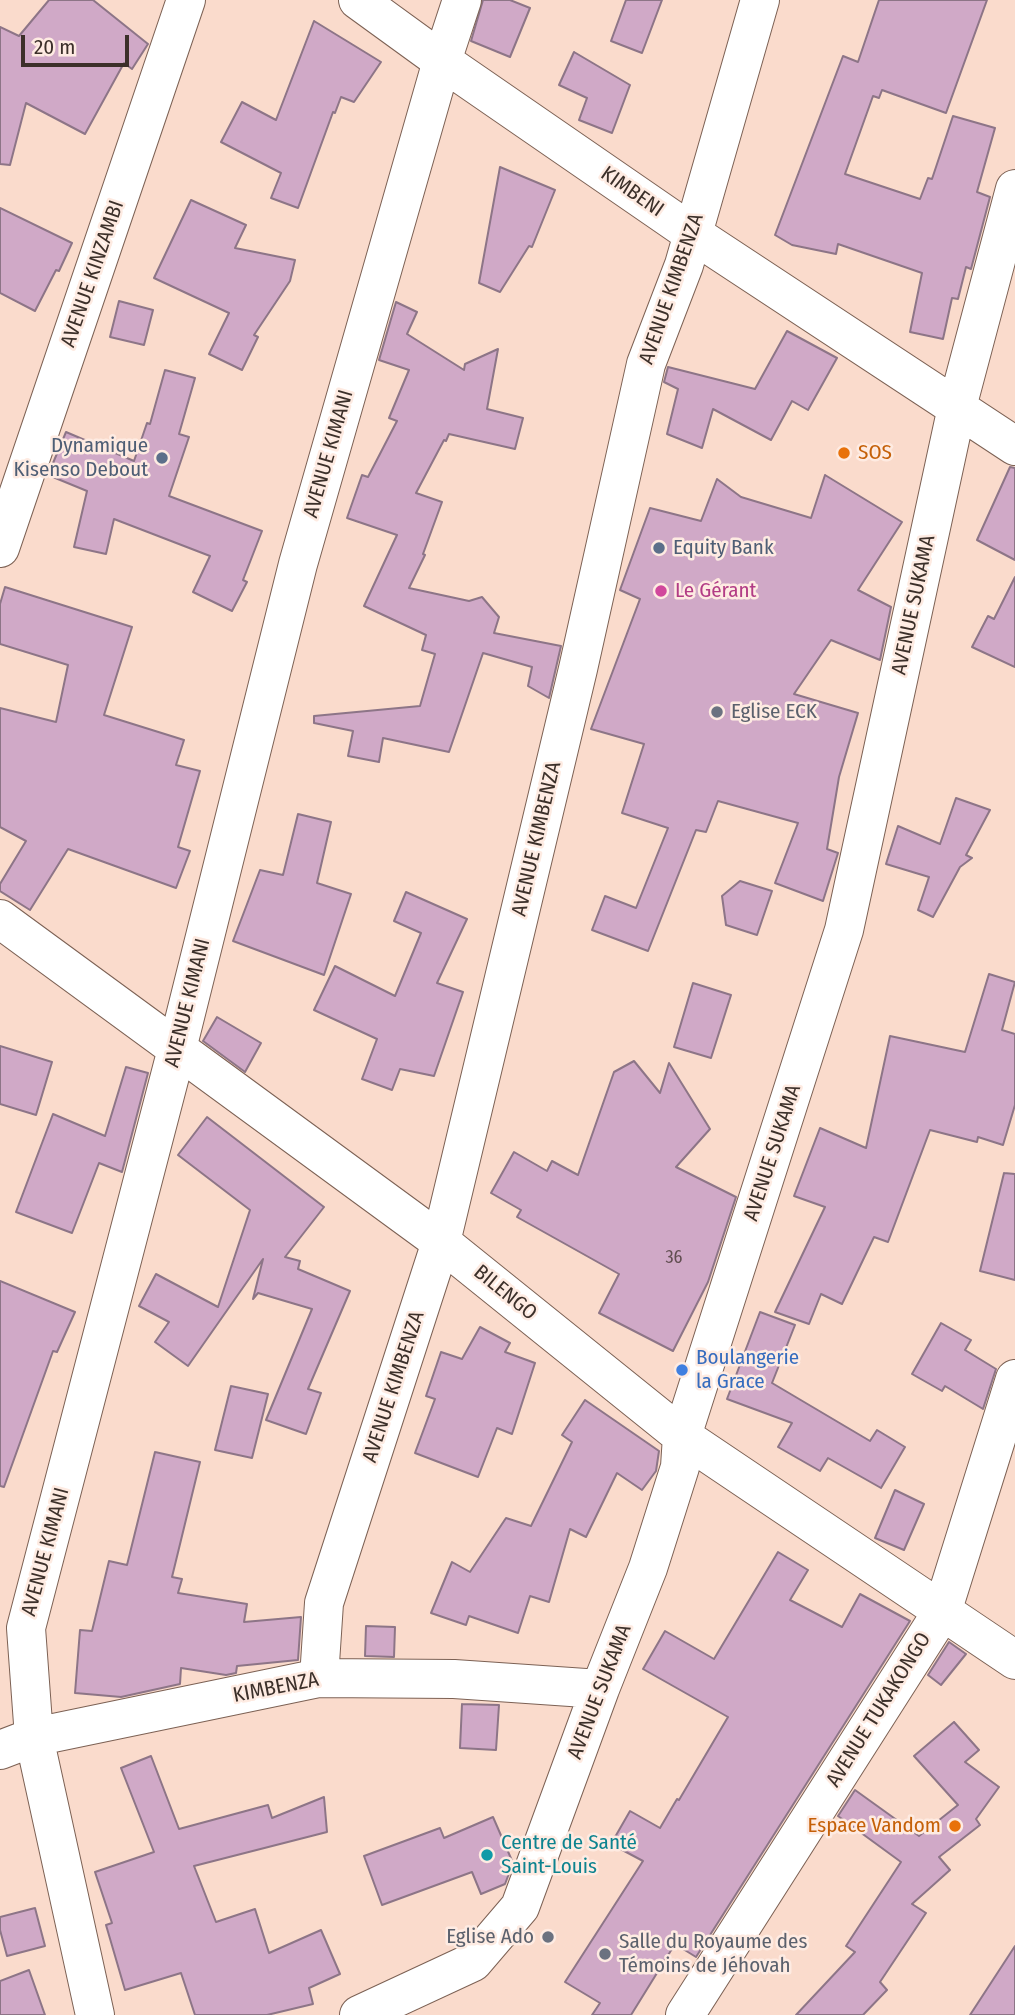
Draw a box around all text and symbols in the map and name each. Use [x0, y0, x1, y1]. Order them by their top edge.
scale bar [24, 21, 133, 65]
text: 20 m [34, 34, 75, 60]
street label: KIMBENI [596, 161, 668, 223]
street label: AVENUE KINZAMBI [56, 197, 130, 351]
street label: AVENUE KIMBENZA [634, 210, 710, 368]
street label: AVENUE KIMANI [299, 387, 359, 521]
place label: Dynamique Kisenso Debout [14, 433, 148, 483]
place label: SOS [858, 440, 892, 466]
marker: SOS [836, 445, 852, 461]
marker: Dynamique Kisenso Debout [154, 450, 170, 466]
street label: AVENUE SUKAMA [887, 533, 941, 677]
place label: Equity Bank [673, 535, 774, 561]
marker: Equity Bank [651, 540, 667, 556]
place label: Le Gérant [675, 578, 756, 604]
marker: Le Gérant [653, 583, 669, 599]
place label: Eglise ECK [731, 699, 817, 725]
marker: Eglise ECK [709, 704, 725, 720]
street label: AVENUE KIMBENZA [507, 759, 567, 919]
street label: AVENUE KIMANI [160, 936, 216, 1070]
street label: AVENUE SUKAMA [739, 1082, 807, 1224]
house number: 36 [665, 1247, 683, 1269]
street label: BILENGO [468, 1260, 542, 1326]
street label: AVENUE KIMBENZA [358, 1308, 430, 1466]
place label: Boulangerie la Grace [696, 1345, 799, 1395]
marker: Boulangerie la Grace [674, 1362, 690, 1378]
street label: AVENUE KIMANI [17, 1485, 75, 1619]
street label: AVENUE SUKAMA [563, 1621, 637, 1763]
street label: AVENUE TUKAKONGO [821, 1628, 937, 1792]
street label: KIMBENZA [231, 1667, 321, 1709]
place label: Espace Vandom [807, 1813, 941, 1839]
marker: Espace Vandom [947, 1818, 963, 1834]
place label: Centre de Santé Saint-Louis [501, 1830, 637, 1880]
marker: Centre de Santé Saint-Louis [479, 1847, 495, 1863]
place label: Eglise Ado [446, 1924, 534, 1950]
marker: Eglise Ado [540, 1929, 556, 1945]
place label: Salle du Royaume des Témoins de Jéhovah [619, 1929, 807, 1979]
marker: Salle du Royaume des Témoins de Jéhovah [597, 1946, 613, 1962]

